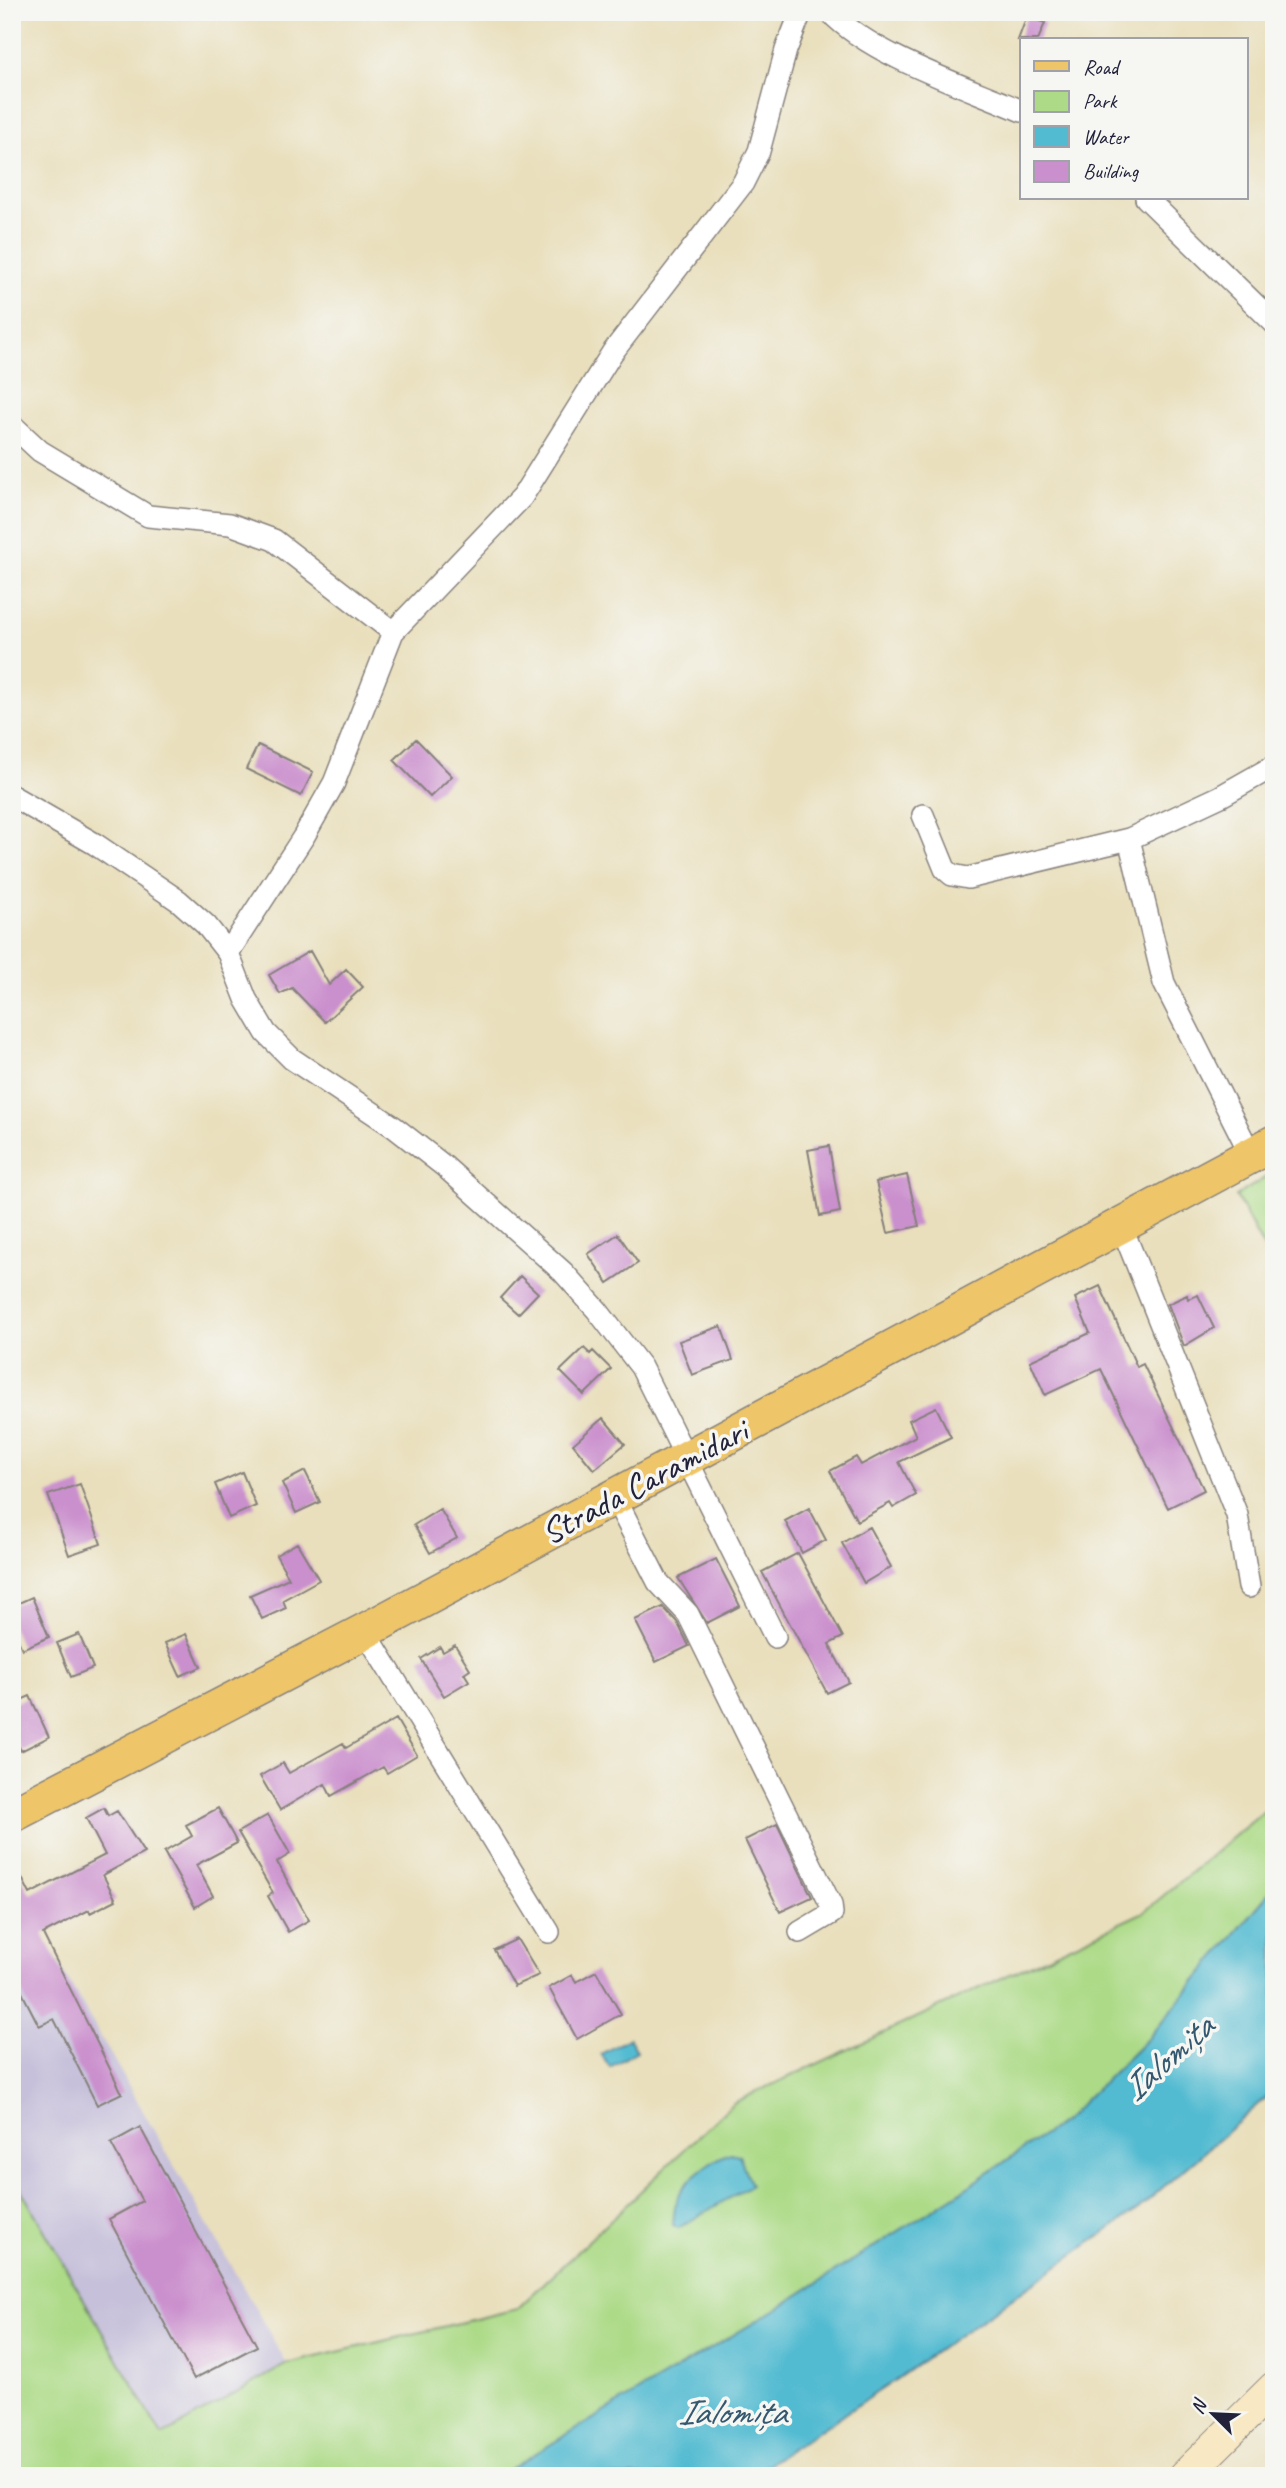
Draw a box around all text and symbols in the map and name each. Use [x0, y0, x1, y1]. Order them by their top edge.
legend [1020, 38, 1248, 200]
text: Road [1083, 54, 1122, 80]
text: Park [1083, 88, 1118, 114]
text: Water [1083, 124, 1130, 150]
text: Building [1083, 158, 1140, 184]
street label: Strada Caramidari [533, 1406, 759, 1555]
water label: Ialomița [1112, 2001, 1226, 2111]
north arrow [1178, 2380, 1248, 2450]
water label: Ialomița [678, 2388, 790, 2435]
text: N [1185, 2394, 1213, 2418]

